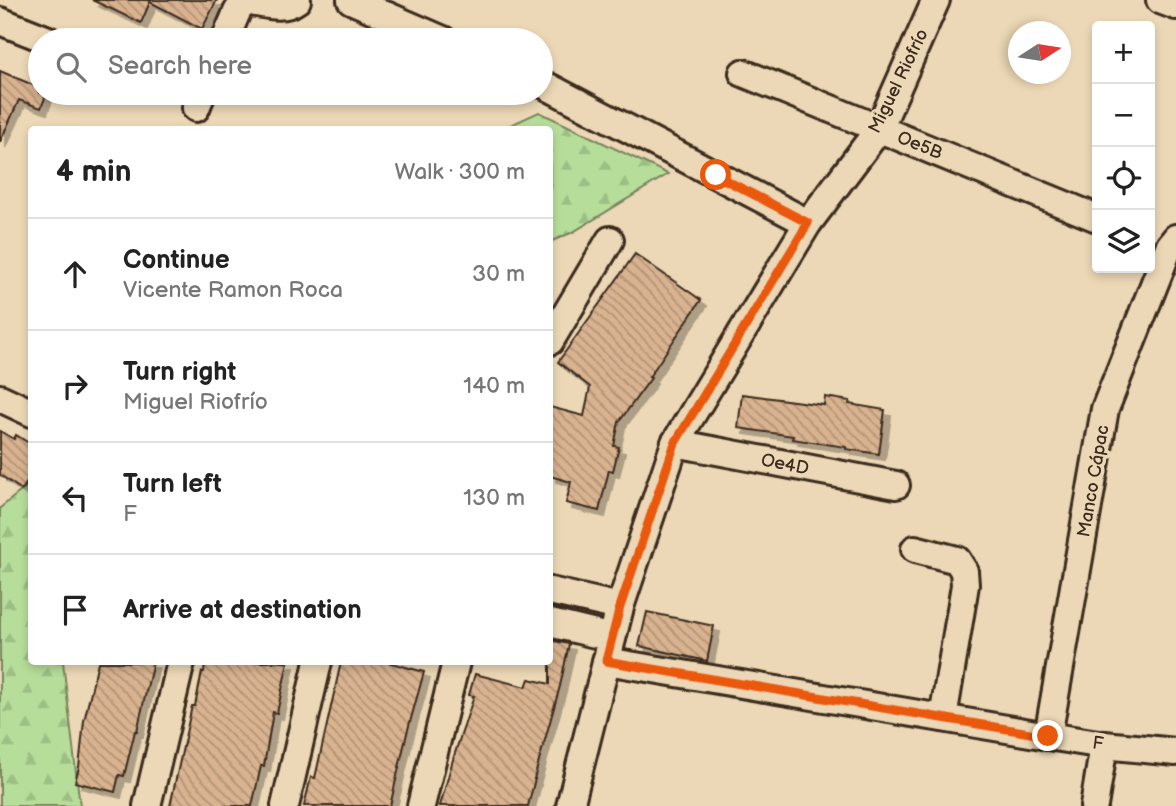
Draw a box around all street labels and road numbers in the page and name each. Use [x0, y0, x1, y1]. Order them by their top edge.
street label: Miguel Riofrío [864, 26, 933, 137]
street label: Oe5B [894, 127, 945, 164]
street label: Manco Cápac [1073, 423, 1114, 539]
street label: Oe4D [759, 450, 811, 479]
street label: F [1091, 732, 1105, 755]

